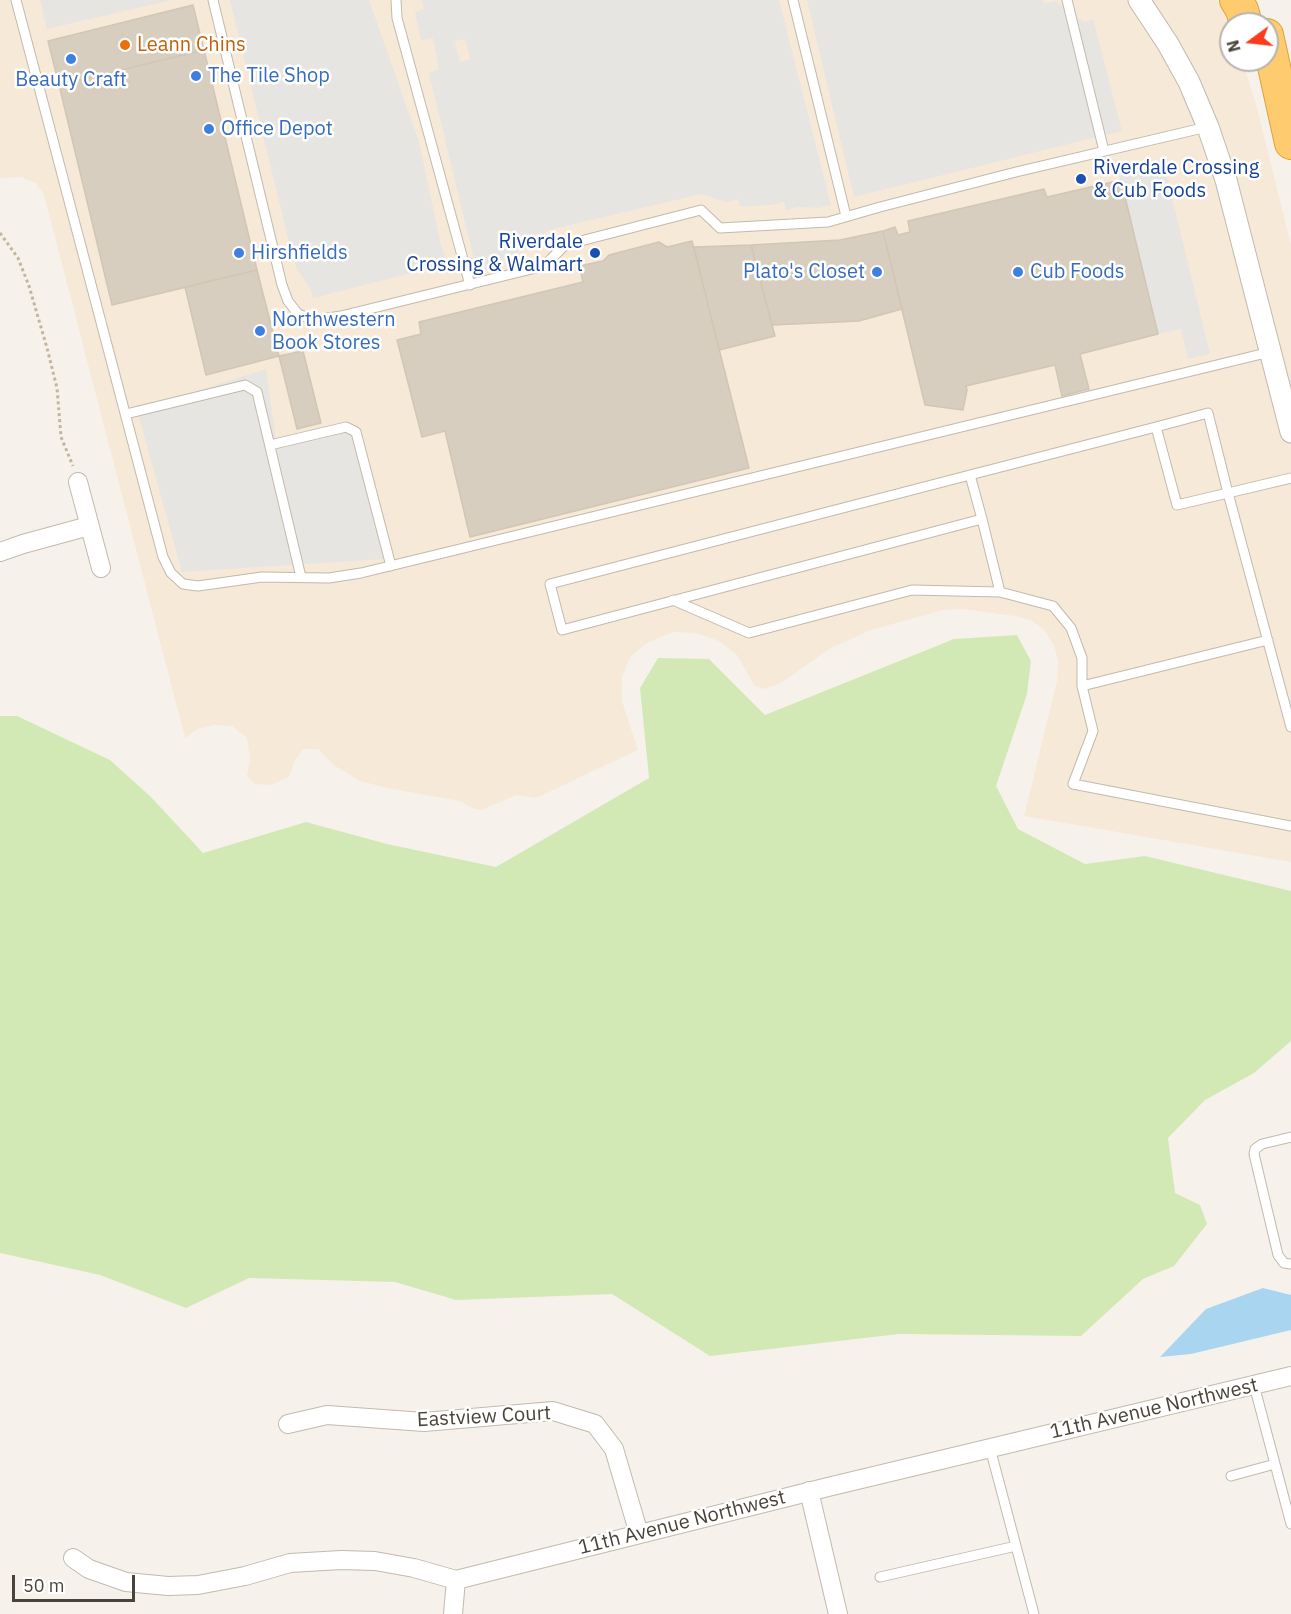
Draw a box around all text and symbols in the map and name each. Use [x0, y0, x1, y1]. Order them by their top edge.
north arrow [1219, 12, 1279, 72]
place label: Leann Chins [137, 33, 246, 57]
marker: Leann Chins [118, 38, 132, 52]
text: N [1222, 38, 1245, 54]
marker: Beauty Craft [64, 52, 78, 66]
place label: The Tile Shop [208, 64, 330, 88]
place label: Beauty Craft [15, 68, 127, 92]
marker: The Tile Shop [189, 69, 203, 83]
place label: Office Depot [221, 117, 333, 141]
marker: Office Depot [202, 122, 216, 136]
place label: Riverdale Crossing & Cub Foods [1093, 156, 1259, 203]
marker: Riverdale Crossing & Cub Foods [1074, 172, 1088, 186]
place label: Riverdale Crossing & Walmart [406, 230, 583, 277]
place label: Hirshfields [251, 241, 348, 265]
marker: Hirshfields [232, 246, 246, 260]
marker: Riverdale Crossing & Walmart [588, 246, 602, 260]
place label: Plato's Closet [743, 260, 865, 284]
place label: Cub Foods [1030, 260, 1125, 284]
marker: Plato's Closet [870, 265, 884, 279]
marker: Cub Foods [1011, 265, 1025, 279]
place label: Northwestern Book Stores [272, 308, 395, 355]
marker: Northwestern Book Stores [253, 324, 267, 338]
street label: 11th Avenue Northwest [1048, 1373, 1260, 1445]
street label: Eastview Court [416, 1402, 552, 1432]
street label: 11th Avenue Northwest [576, 1486, 788, 1560]
scale bar [15, 1563, 138, 1601]
text: 50 m [23, 1574, 65, 1597]

